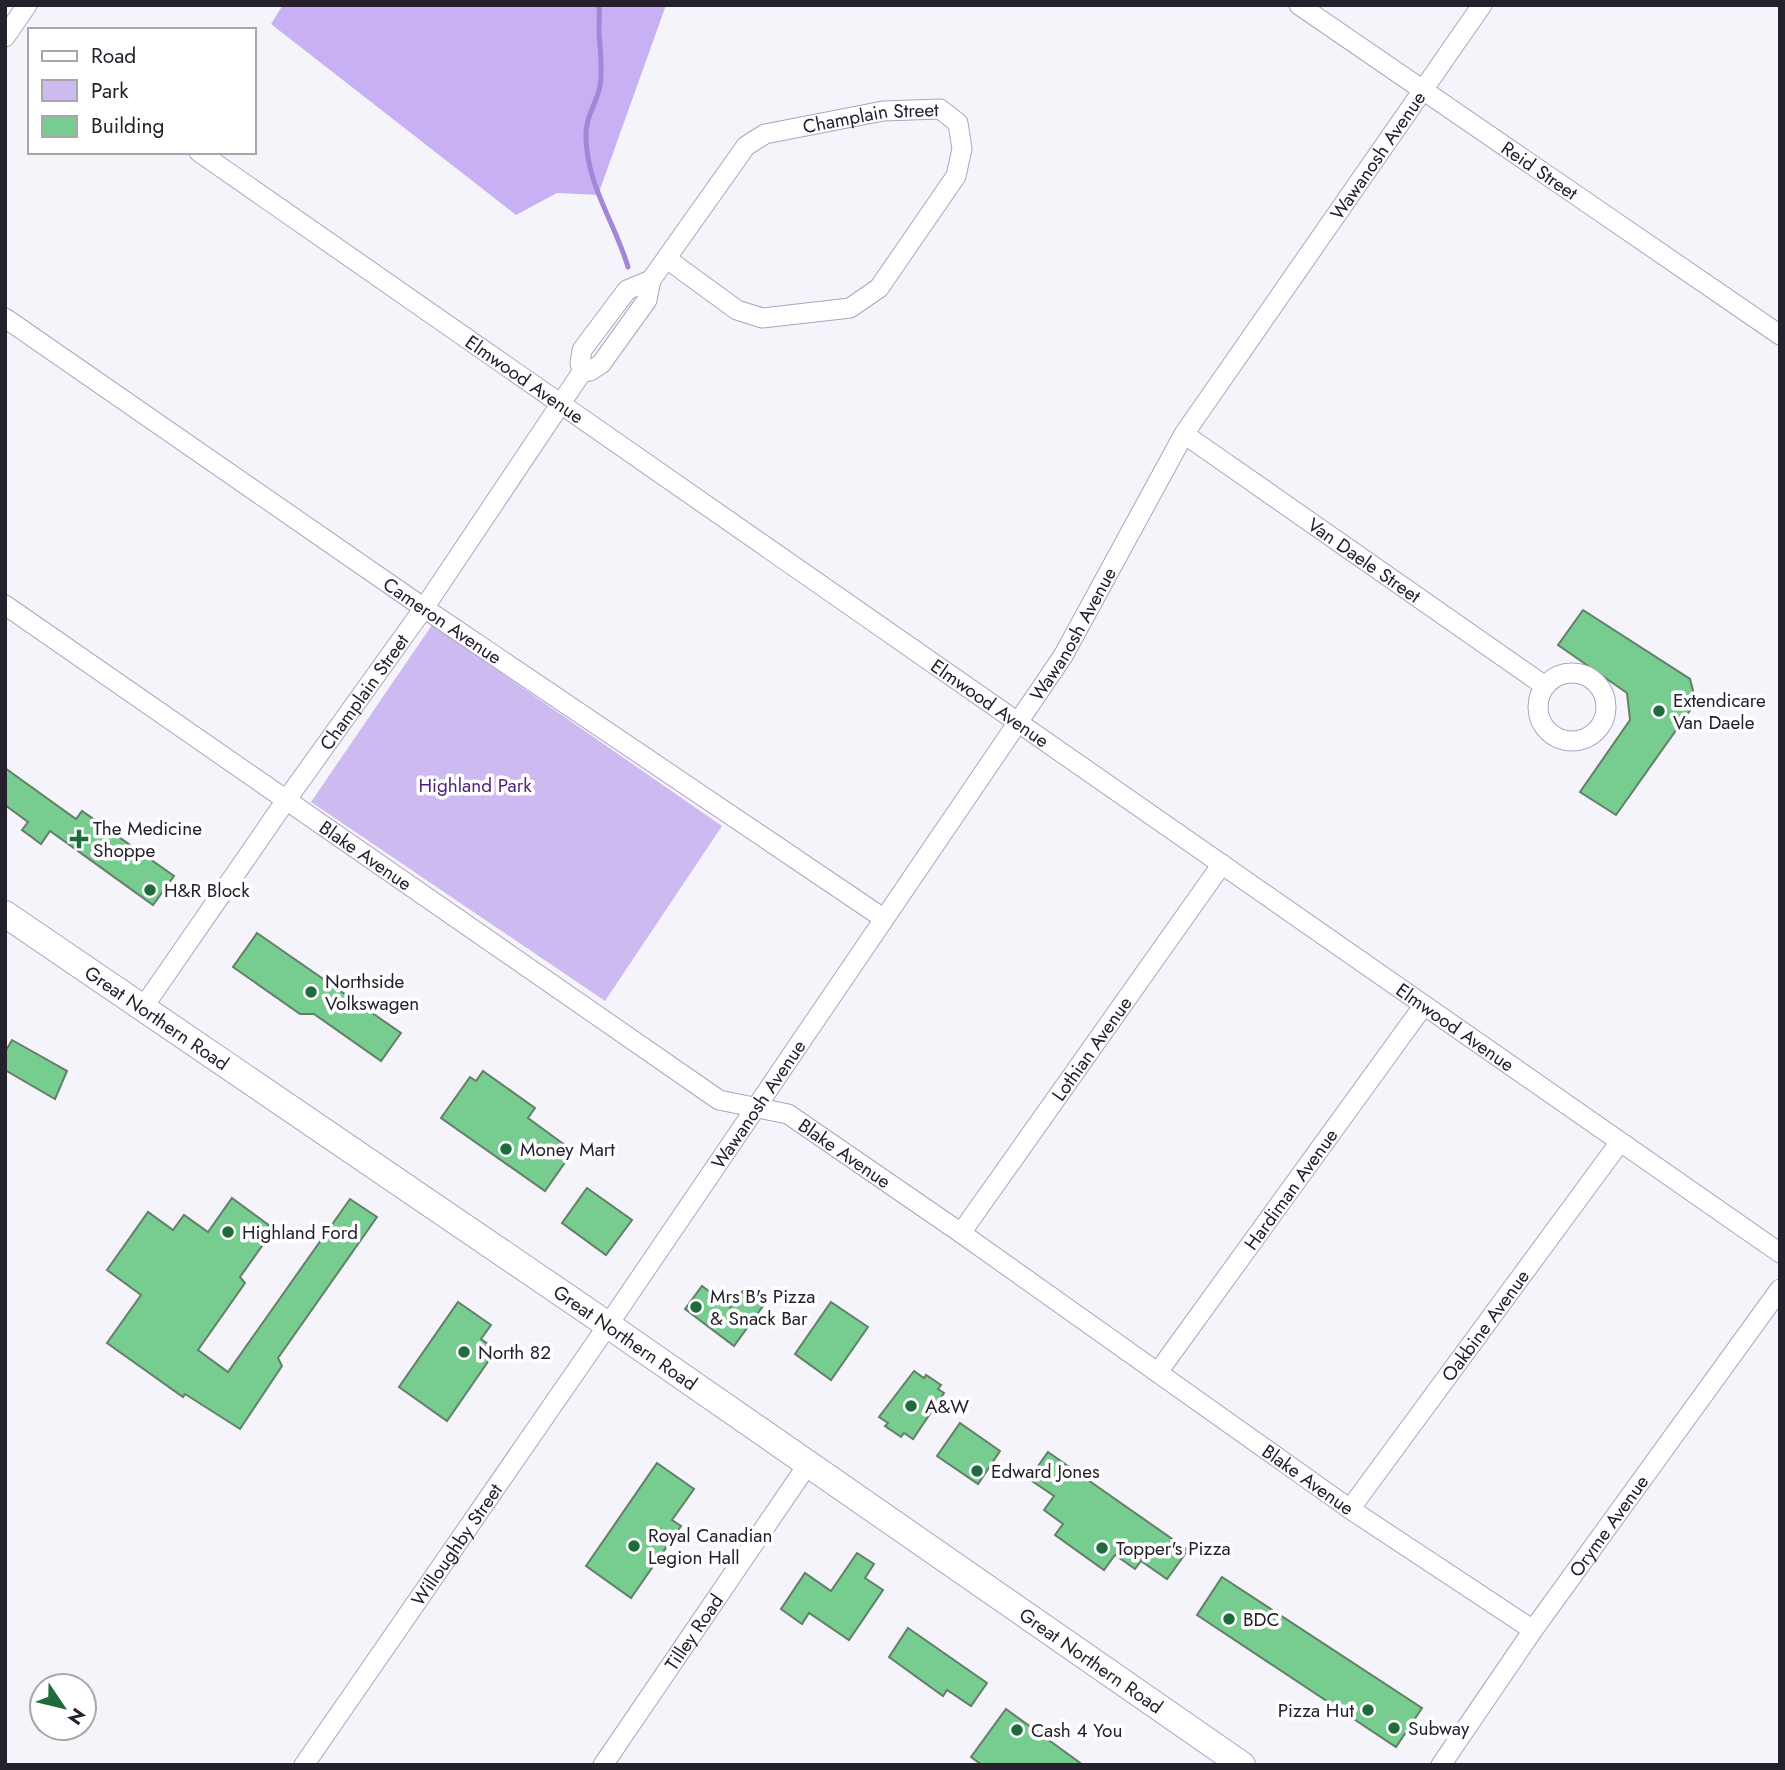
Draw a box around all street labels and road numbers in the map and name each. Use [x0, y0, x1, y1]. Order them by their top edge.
street label: Wawanosh Avenue [1324, 86, 1432, 225]
street label: Champlain Street [800, 96, 940, 140]
street label: Reid Street [1496, 135, 1583, 207]
street label: Elmwood Avenue [460, 329, 589, 430]
street label: Van Daele Street [1302, 511, 1427, 610]
street label: Wawanosh Avenue [1023, 562, 1123, 706]
street label: Cameron Avenue [378, 571, 507, 671]
street label: Champlain Street [313, 628, 415, 756]
street label: Elmwood Avenue [925, 653, 1055, 754]
street label: Blake Avenue [314, 814, 417, 897]
street label: Great Northern Road [79, 959, 234, 1077]
street label: Elmwood Avenue [1390, 977, 1520, 1078]
street label: Lothian Avenue [1046, 991, 1138, 1107]
street label: Wawanosh Avenue [705, 1034, 812, 1174]
street label: Blake Avenue [793, 1112, 896, 1195]
street label: Hardiman Avenue [1238, 1123, 1344, 1256]
street label: Oakbine Avenue [1435, 1264, 1536, 1387]
street label: Great Northern Road [548, 1279, 702, 1397]
street label: Blake Avenue [1257, 1438, 1360, 1522]
street label: Oryme Avenue [1563, 1469, 1655, 1583]
street label: Willoughby Street [405, 1478, 509, 1612]
street label: Tilley Road [658, 1589, 730, 1676]
street label: Great Northern Road [1014, 1601, 1168, 1720]

